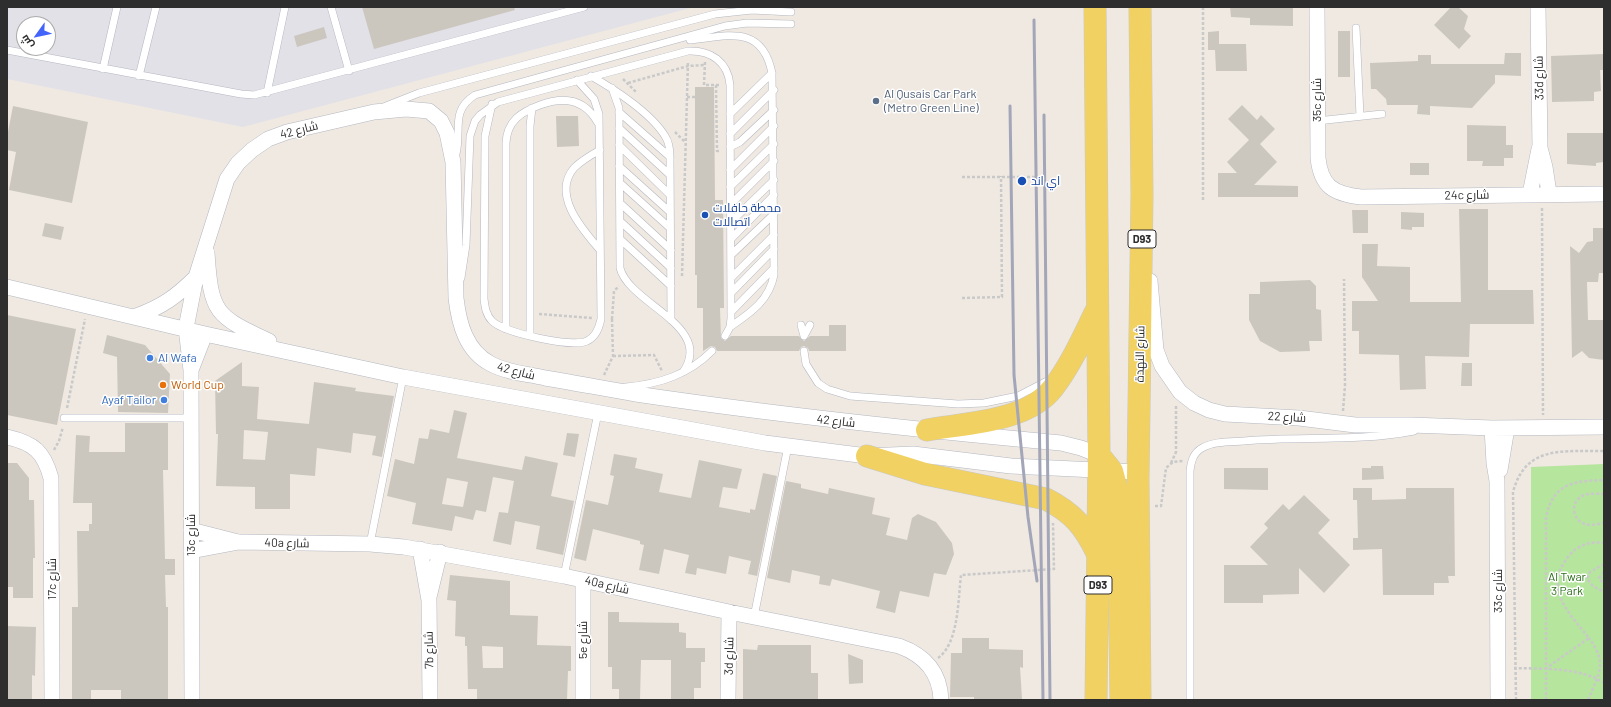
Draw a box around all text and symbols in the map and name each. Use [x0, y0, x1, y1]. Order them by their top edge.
north arrow [16, 16, 56, 56]
text: ش [17, 33, 36, 52]
street label: 33d شارع [1531, 56, 1547, 100]
street label: 35c شارع [1310, 78, 1324, 122]
place label: Al Qusais Car Park (Metro Green Line) [884, 87, 979, 115]
marker: Al Qusais Car Park (Metro Green Line) [871, 96, 881, 106]
street label: شارع 42 [278, 118, 320, 142]
place label: اي اند [1031, 174, 1060, 188]
marker: اي اند [1016, 175, 1028, 187]
street label: 24c شارع [1444, 187, 1490, 203]
place label: محطة حافلات اتصالات [713, 201, 781, 229]
marker: محطة حافلات اتصالات [700, 210, 710, 220]
road number: D93 [1128, 230, 1156, 248]
street label: شارع النهدة [1132, 325, 1148, 383]
place label: Al Wafa [158, 351, 197, 365]
marker: Al Wafa [145, 353, 155, 363]
street label: شارع 42 [495, 359, 537, 383]
place label: World Cup [171, 378, 224, 392]
marker: World Cup [158, 380, 168, 390]
place label: Ayaf Tailor [101, 393, 156, 407]
marker: Ayaf Tailor [159, 395, 169, 405]
street label: شارع 22 [1267, 409, 1307, 425]
street label: شارع 42 [816, 412, 856, 430]
street label: 13c شارع [184, 514, 198, 556]
street label: 40a شارع [264, 535, 310, 551]
street label: 17c شارع [45, 558, 59, 600]
street label: 33c شارع [1491, 569, 1505, 613]
park label: Al Twar 3 Park [1548, 570, 1586, 598]
street label: 40a شارع [583, 573, 631, 597]
road number: D93 [1084, 576, 1112, 594]
street label: 5e شارع [576, 621, 590, 659]
street label: 7b شارع [421, 631, 437, 669]
street label: 3d شارع [721, 637, 737, 675]

